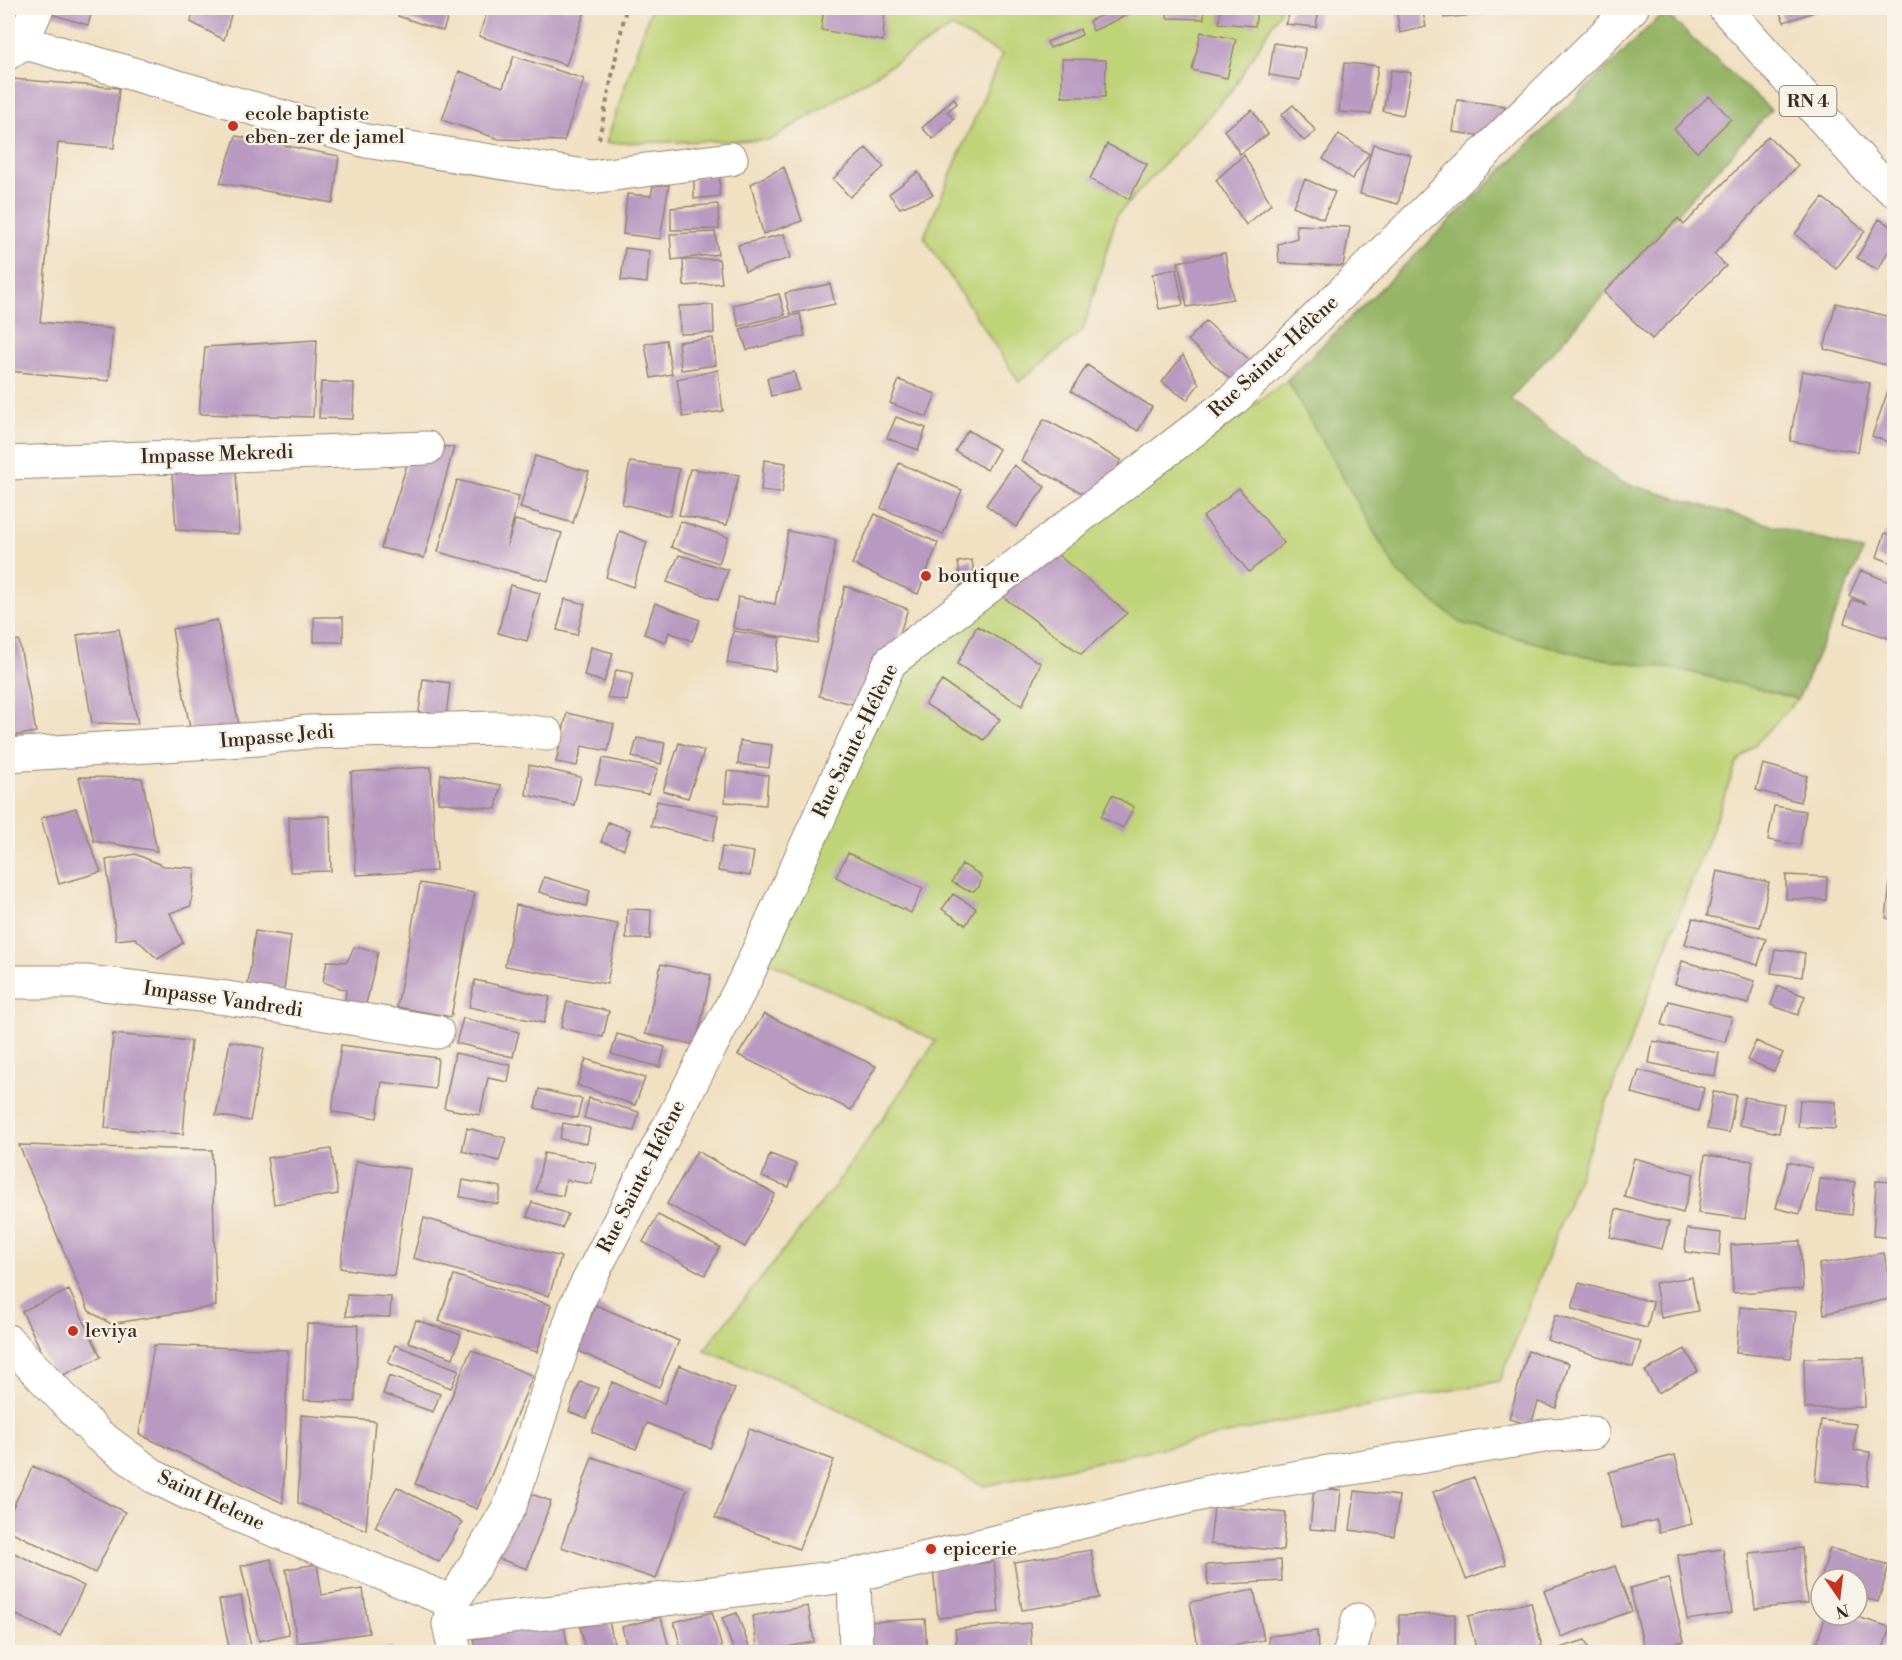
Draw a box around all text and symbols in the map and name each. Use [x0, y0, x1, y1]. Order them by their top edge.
road number: RN 4 [1780, 86, 1836, 116]
place label: ecole baptiste eben-zer de jamel [245, 102, 405, 150]
marker: ecole baptiste eben-zer de jamel [226, 119, 240, 133]
street label: Rue Sainte-Hélène [1204, 290, 1344, 424]
street label: Impasse Mekredi [140, 440, 294, 470]
place label: boutique [938, 564, 1020, 589]
marker: boutique [919, 569, 933, 583]
street label: Rue Sainte-Hélène [808, 660, 904, 822]
street label: Impasse Jedi [219, 719, 336, 754]
street label: Impasse Vandredi [142, 976, 305, 1024]
street label: Rue Sainte-Hélène [593, 1096, 691, 1258]
place label: leviya [85, 1319, 138, 1344]
marker: leviya [66, 1324, 80, 1338]
street label: Saint Helene [153, 1465, 269, 1537]
place label: epicerie [943, 1537, 1017, 1562]
marker: epicerie [924, 1542, 938, 1556]
north arrow [1809, 1567, 1869, 1627]
text: N [1833, 1599, 1851, 1622]

